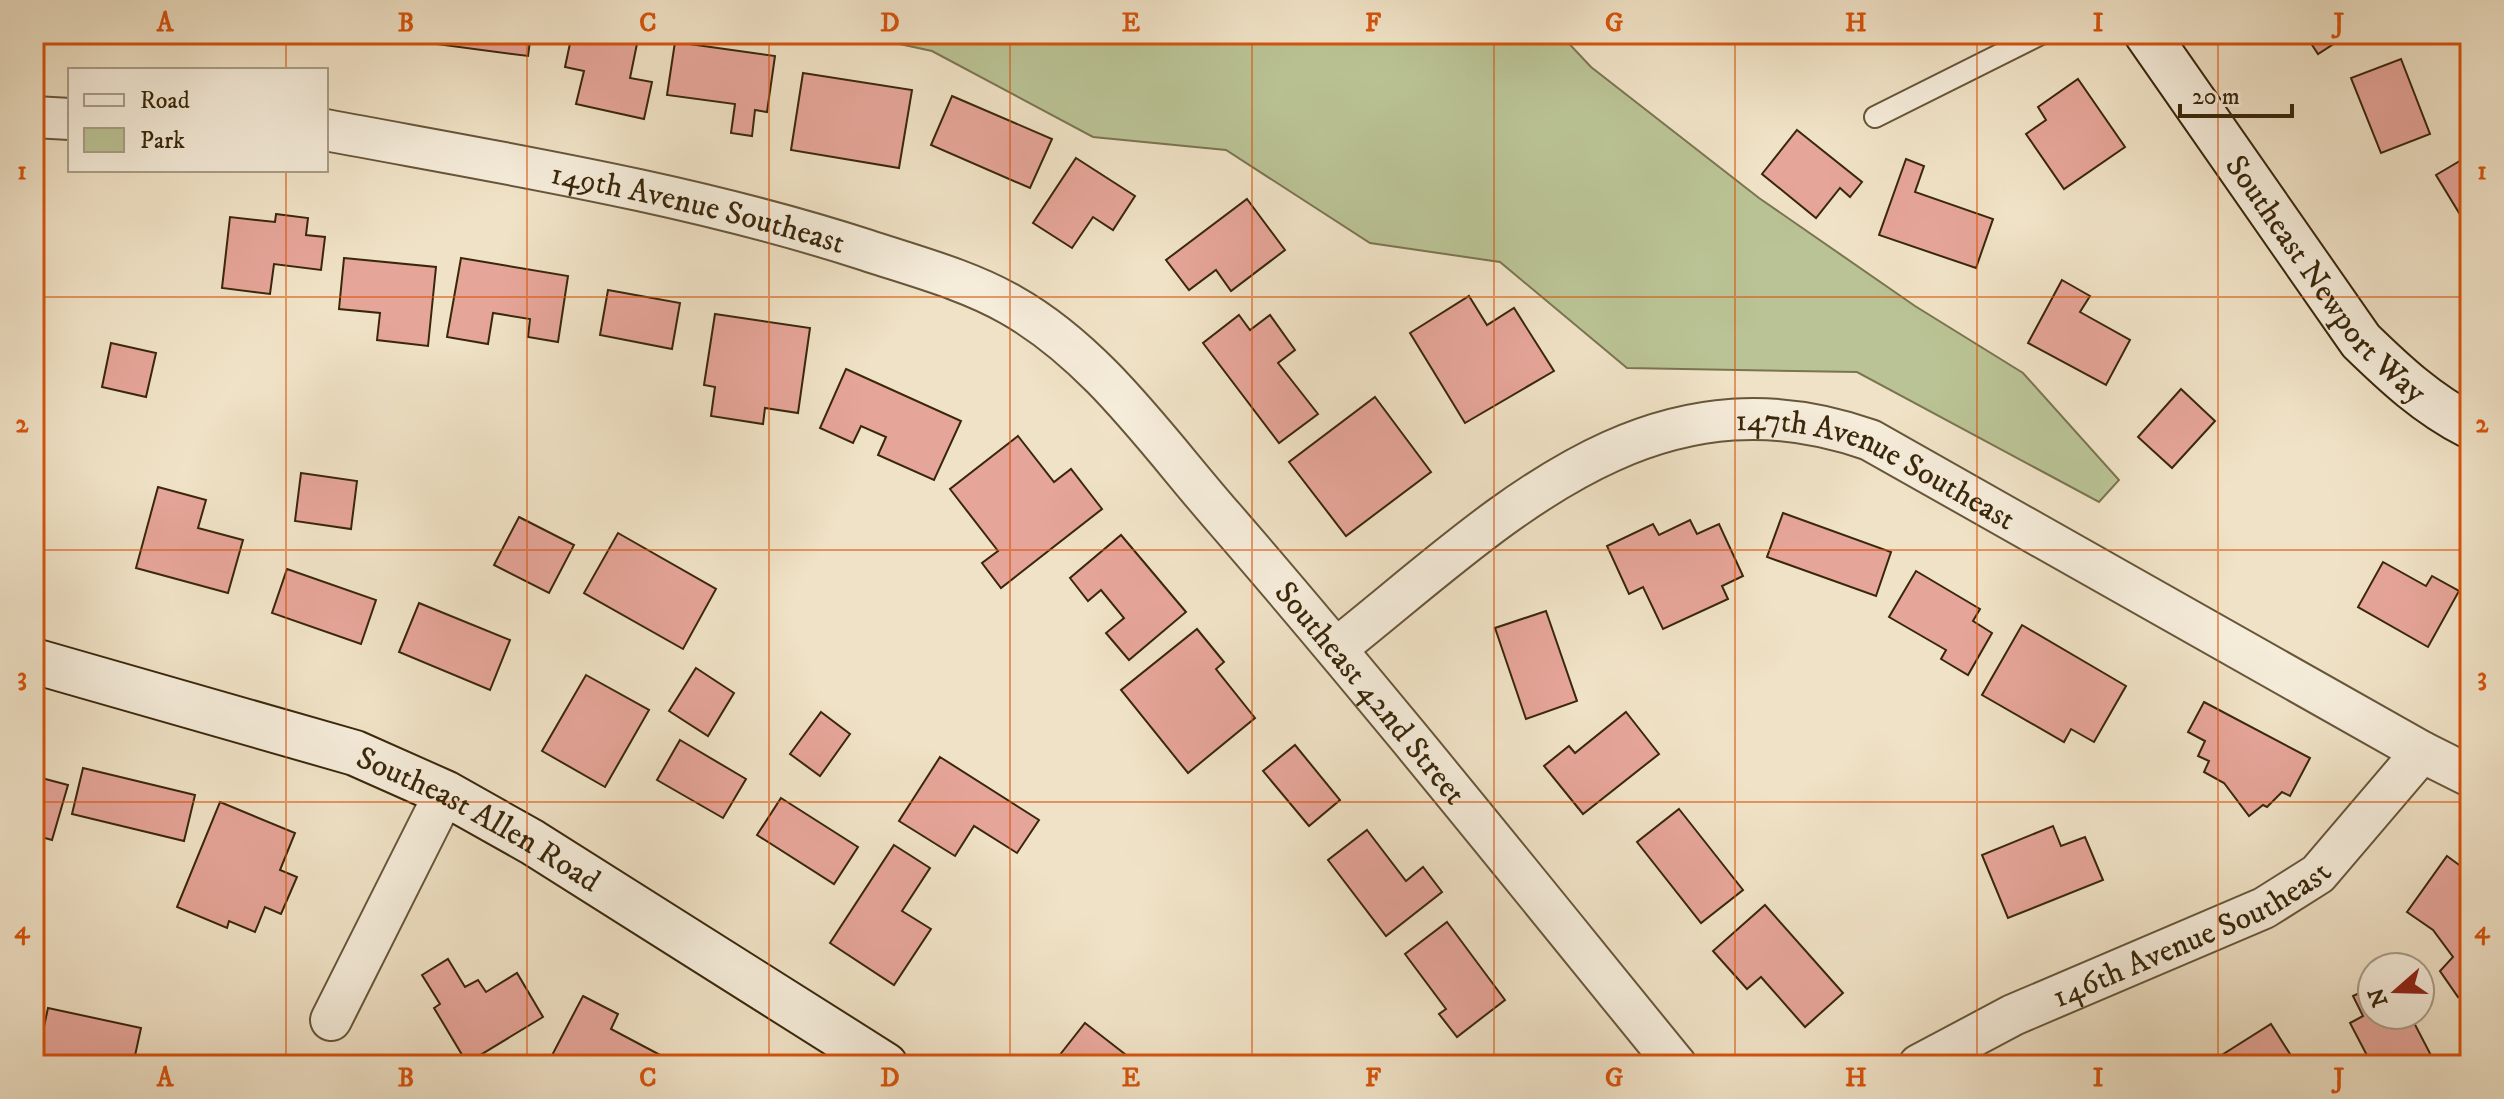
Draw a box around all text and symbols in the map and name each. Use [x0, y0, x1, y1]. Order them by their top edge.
text: A [156, 7, 175, 40]
text: B [398, 7, 414, 40]
text: C [639, 7, 657, 40]
text: D [880, 7, 900, 40]
text: E [1122, 7, 1140, 40]
text: F [1365, 7, 1382, 40]
text: G [1605, 7, 1623, 40]
text: H [1845, 7, 1867, 40]
text: I [2093, 7, 2104, 40]
text: J [2331, 7, 2345, 40]
legend [68, 68, 328, 172]
scale bar [2180, 68, 2292, 118]
text: 20 m [2192, 82, 2240, 112]
text: Road [140, 86, 190, 116]
text: Park [140, 126, 185, 156]
street label: Southeast Newport Way [2216, 148, 2434, 414]
street label: 149th Avenue Southeast [547, 154, 850, 264]
text: 1 [17, 155, 27, 188]
text: 1 [2477, 155, 2487, 188]
street label: 147th Avenue Southeast [1735, 401, 2022, 540]
text: 2 [16, 408, 30, 441]
text: 2 [2476, 408, 2490, 441]
street label: Southeast 42nd Street [1265, 574, 1474, 814]
text: 3 [17, 661, 27, 694]
text: 3 [2477, 661, 2487, 694]
street label: Southeast Allen Road [350, 738, 607, 902]
street label: 146th Avenue Southeast [2047, 855, 2341, 1018]
text: 4 [15, 914, 31, 947]
text: 4 [2475, 914, 2491, 947]
north arrow [2356, 951, 2436, 1031]
text: N [2363, 984, 2394, 1010]
text: A [156, 1062, 175, 1095]
text: B [398, 1062, 414, 1095]
text: C [639, 1062, 657, 1095]
text: D [880, 1062, 900, 1095]
text: E [1122, 1062, 1140, 1095]
text: F [1365, 1062, 1382, 1095]
text: G [1605, 1062, 1623, 1095]
text: H [1845, 1062, 1867, 1095]
text: I [2093, 1062, 2104, 1095]
text: J [2331, 1062, 2345, 1095]

